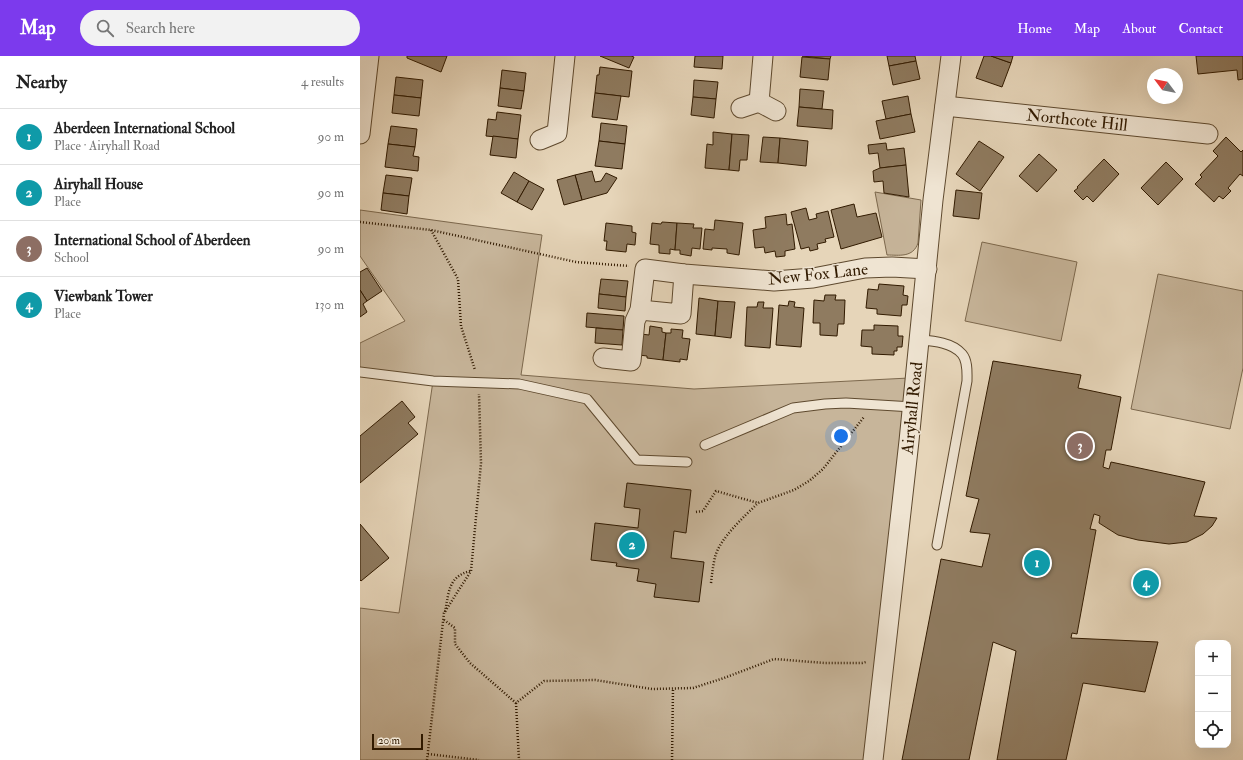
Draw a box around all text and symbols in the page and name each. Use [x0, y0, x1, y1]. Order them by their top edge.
search box [80, 10, 360, 46]
text: Map [20, 16, 56, 40]
icon: search [94, 17, 116, 39]
text: Search here [126, 19, 195, 38]
text: Home [1017, 20, 1052, 37]
text: Map [1074, 20, 1100, 37]
text: About [1122, 20, 1156, 37]
text: Contact [1178, 20, 1223, 37]
north arrow [1147, 68, 1183, 104]
text: Nearby [16, 72, 67, 93]
text: 4 results [301, 74, 344, 90]
street label: Northcote Hill [1025, 104, 1130, 136]
text: Aberdeen International School [54, 119, 235, 138]
text: 1 [27, 129, 31, 145]
text: 90 m [318, 129, 344, 145]
text: Place · Airyhall Road [54, 138, 160, 154]
text: Airyhall House [54, 175, 143, 194]
text: 2 [26, 185, 32, 201]
text: 90 m [318, 185, 344, 201]
text: Place [54, 194, 81, 210]
text: International School of Aberdeen [54, 231, 250, 250]
text: 3 [27, 241, 32, 257]
text: 90 m [318, 241, 344, 257]
text: School [54, 250, 89, 266]
street label: New Fox Lane [767, 258, 869, 290]
text: Viewbank Tower [54, 287, 153, 306]
text: 4 [25, 297, 33, 313]
text: 130 m [315, 297, 344, 313]
text: Place [54, 306, 81, 322]
street label: Airyhall Road [897, 360, 928, 456]
your location [831, 426, 851, 446]
pin: 3 [1067, 431, 1093, 461]
pin: 2 [619, 530, 645, 560]
pin: 1 [1024, 548, 1050, 578]
pin: 4 [1133, 568, 1159, 598]
map controls [1195, 640, 1231, 748]
button: + [1195, 640, 1231, 676]
button: − [1195, 676, 1231, 712]
button: locate [1195, 712, 1231, 748]
scale bar [372, 732, 423, 751]
text: 20 m [378, 734, 400, 747]

